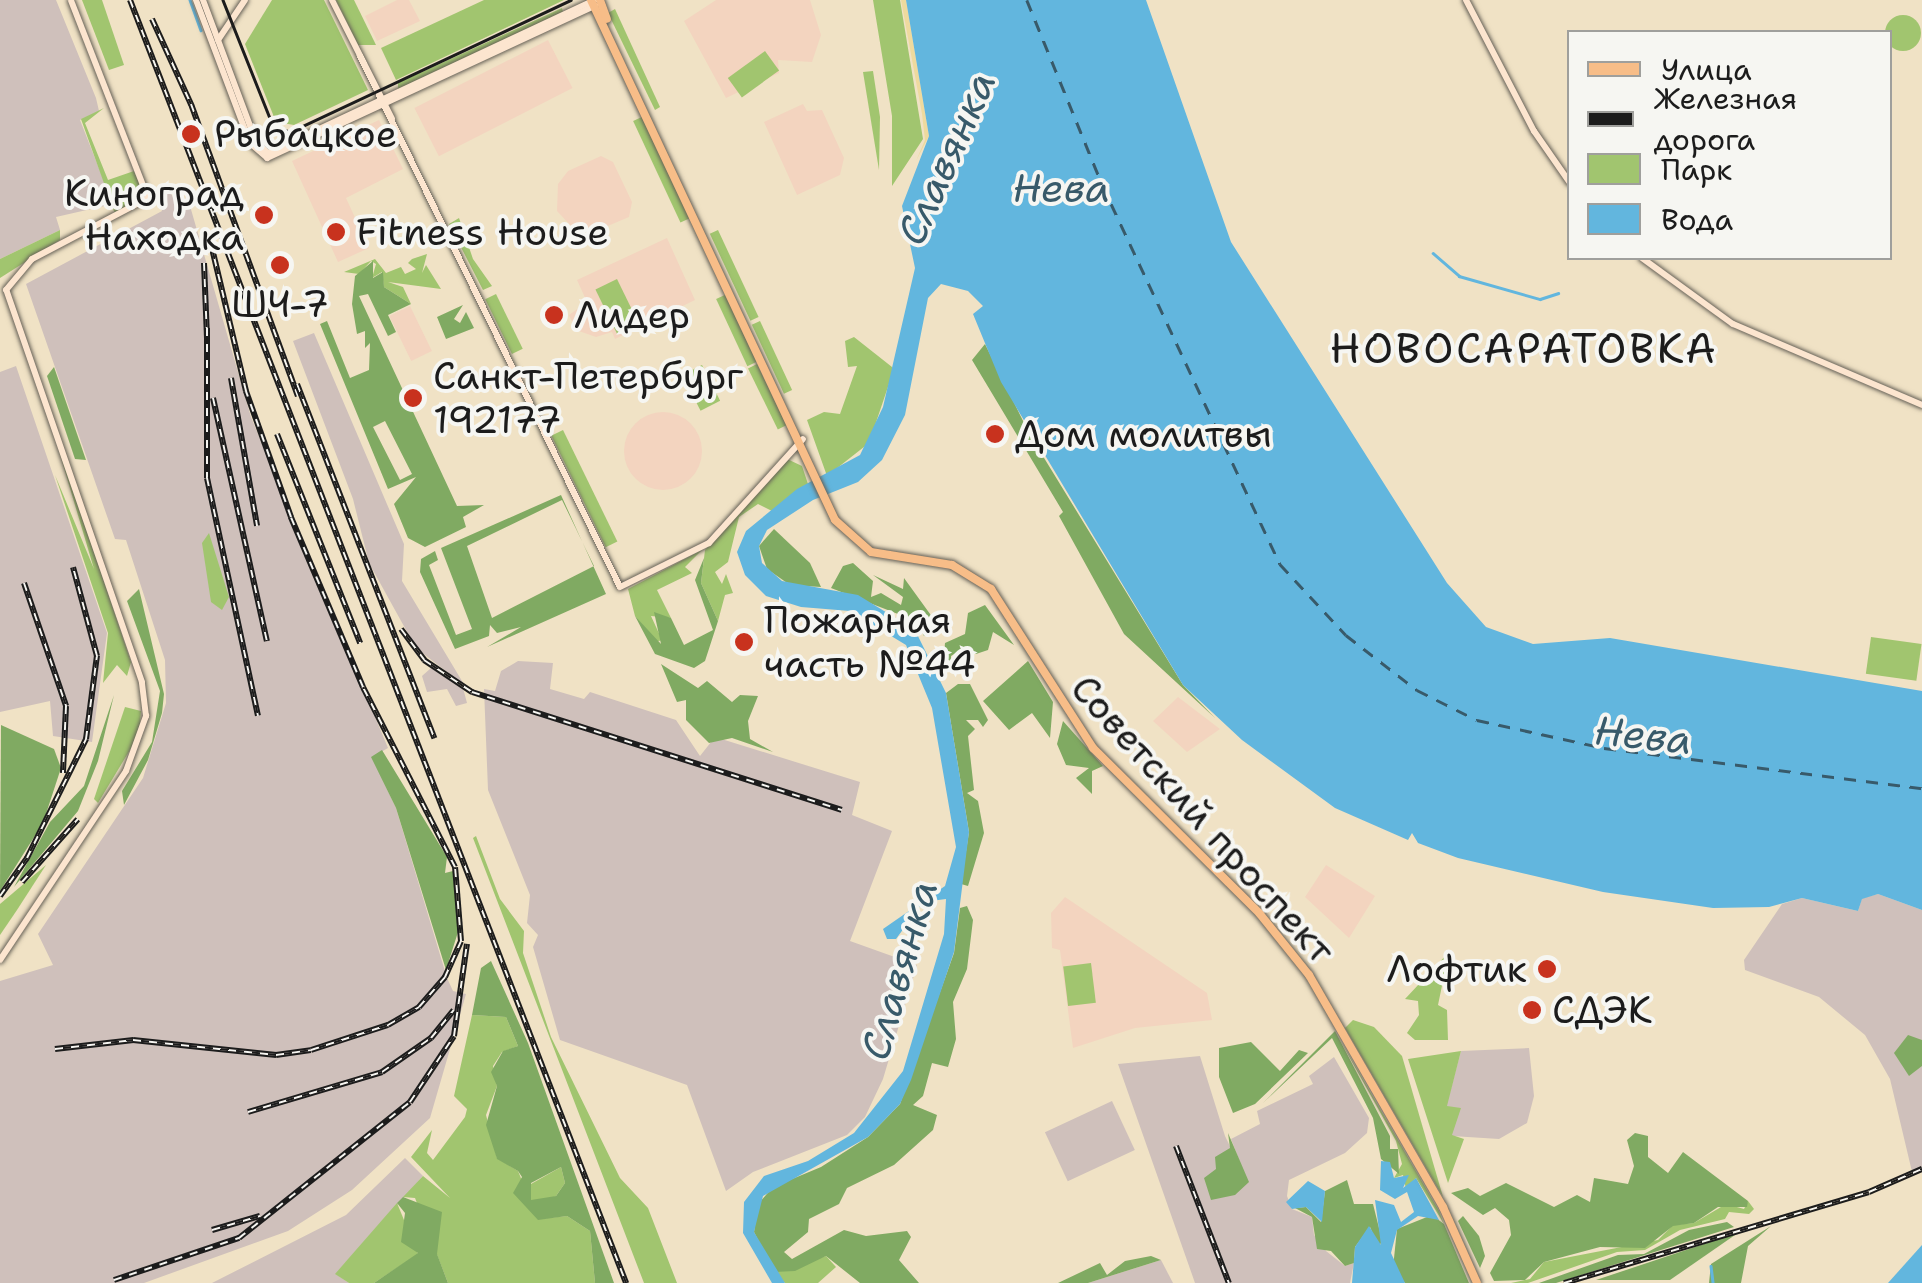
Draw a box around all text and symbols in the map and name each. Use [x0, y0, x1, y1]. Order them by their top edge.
legend [1567, 30, 1892, 260]
text: Улица [1661, 49, 1752, 90]
water label: Славянка [887, 64, 1005, 252]
text: Железная дорога [1654, 78, 1797, 160]
place label: Рыбацкое [214, 111, 397, 157]
marker: Рыбацкое [178, 121, 204, 147]
text: Парк [1661, 149, 1732, 190]
water label: Нева [1012, 164, 1110, 212]
place label: Киноград Находка [64, 170, 244, 260]
text: Вода [1661, 199, 1733, 240]
marker: Киноград Находка [253, 204, 275, 226]
place label: Fitness House [356, 209, 609, 255]
marker: Fitness House [325, 221, 347, 243]
marker: ШЧ-7 [269, 254, 291, 276]
place label: ШЧ-7 [231, 281, 329, 327]
place label: Лидер [574, 292, 690, 338]
marker: Лидер [543, 304, 565, 326]
district label: НОВОСАРАТОВКА [1330, 323, 1718, 373]
place label: Санкт-Петербург 192177 [433, 353, 743, 442]
marker: Санкт-Петербург 192177 [402, 387, 424, 409]
place label: Дом молитвы [1015, 411, 1272, 457]
marker: Дом молитвы [984, 423, 1006, 445]
place label: Пожарная часть №44 [764, 597, 976, 686]
marker: Пожарная часть №44 [733, 631, 755, 653]
street label: Советский проспект [1062, 666, 1344, 972]
water label: Нева [1592, 706, 1694, 764]
water label: Славянка [850, 875, 948, 1065]
place label: Лофтик [1386, 946, 1527, 992]
marker: Лофтик [1536, 958, 1558, 980]
place label: СДЭК [1552, 987, 1652, 1033]
marker: СДЭК [1521, 999, 1543, 1021]

